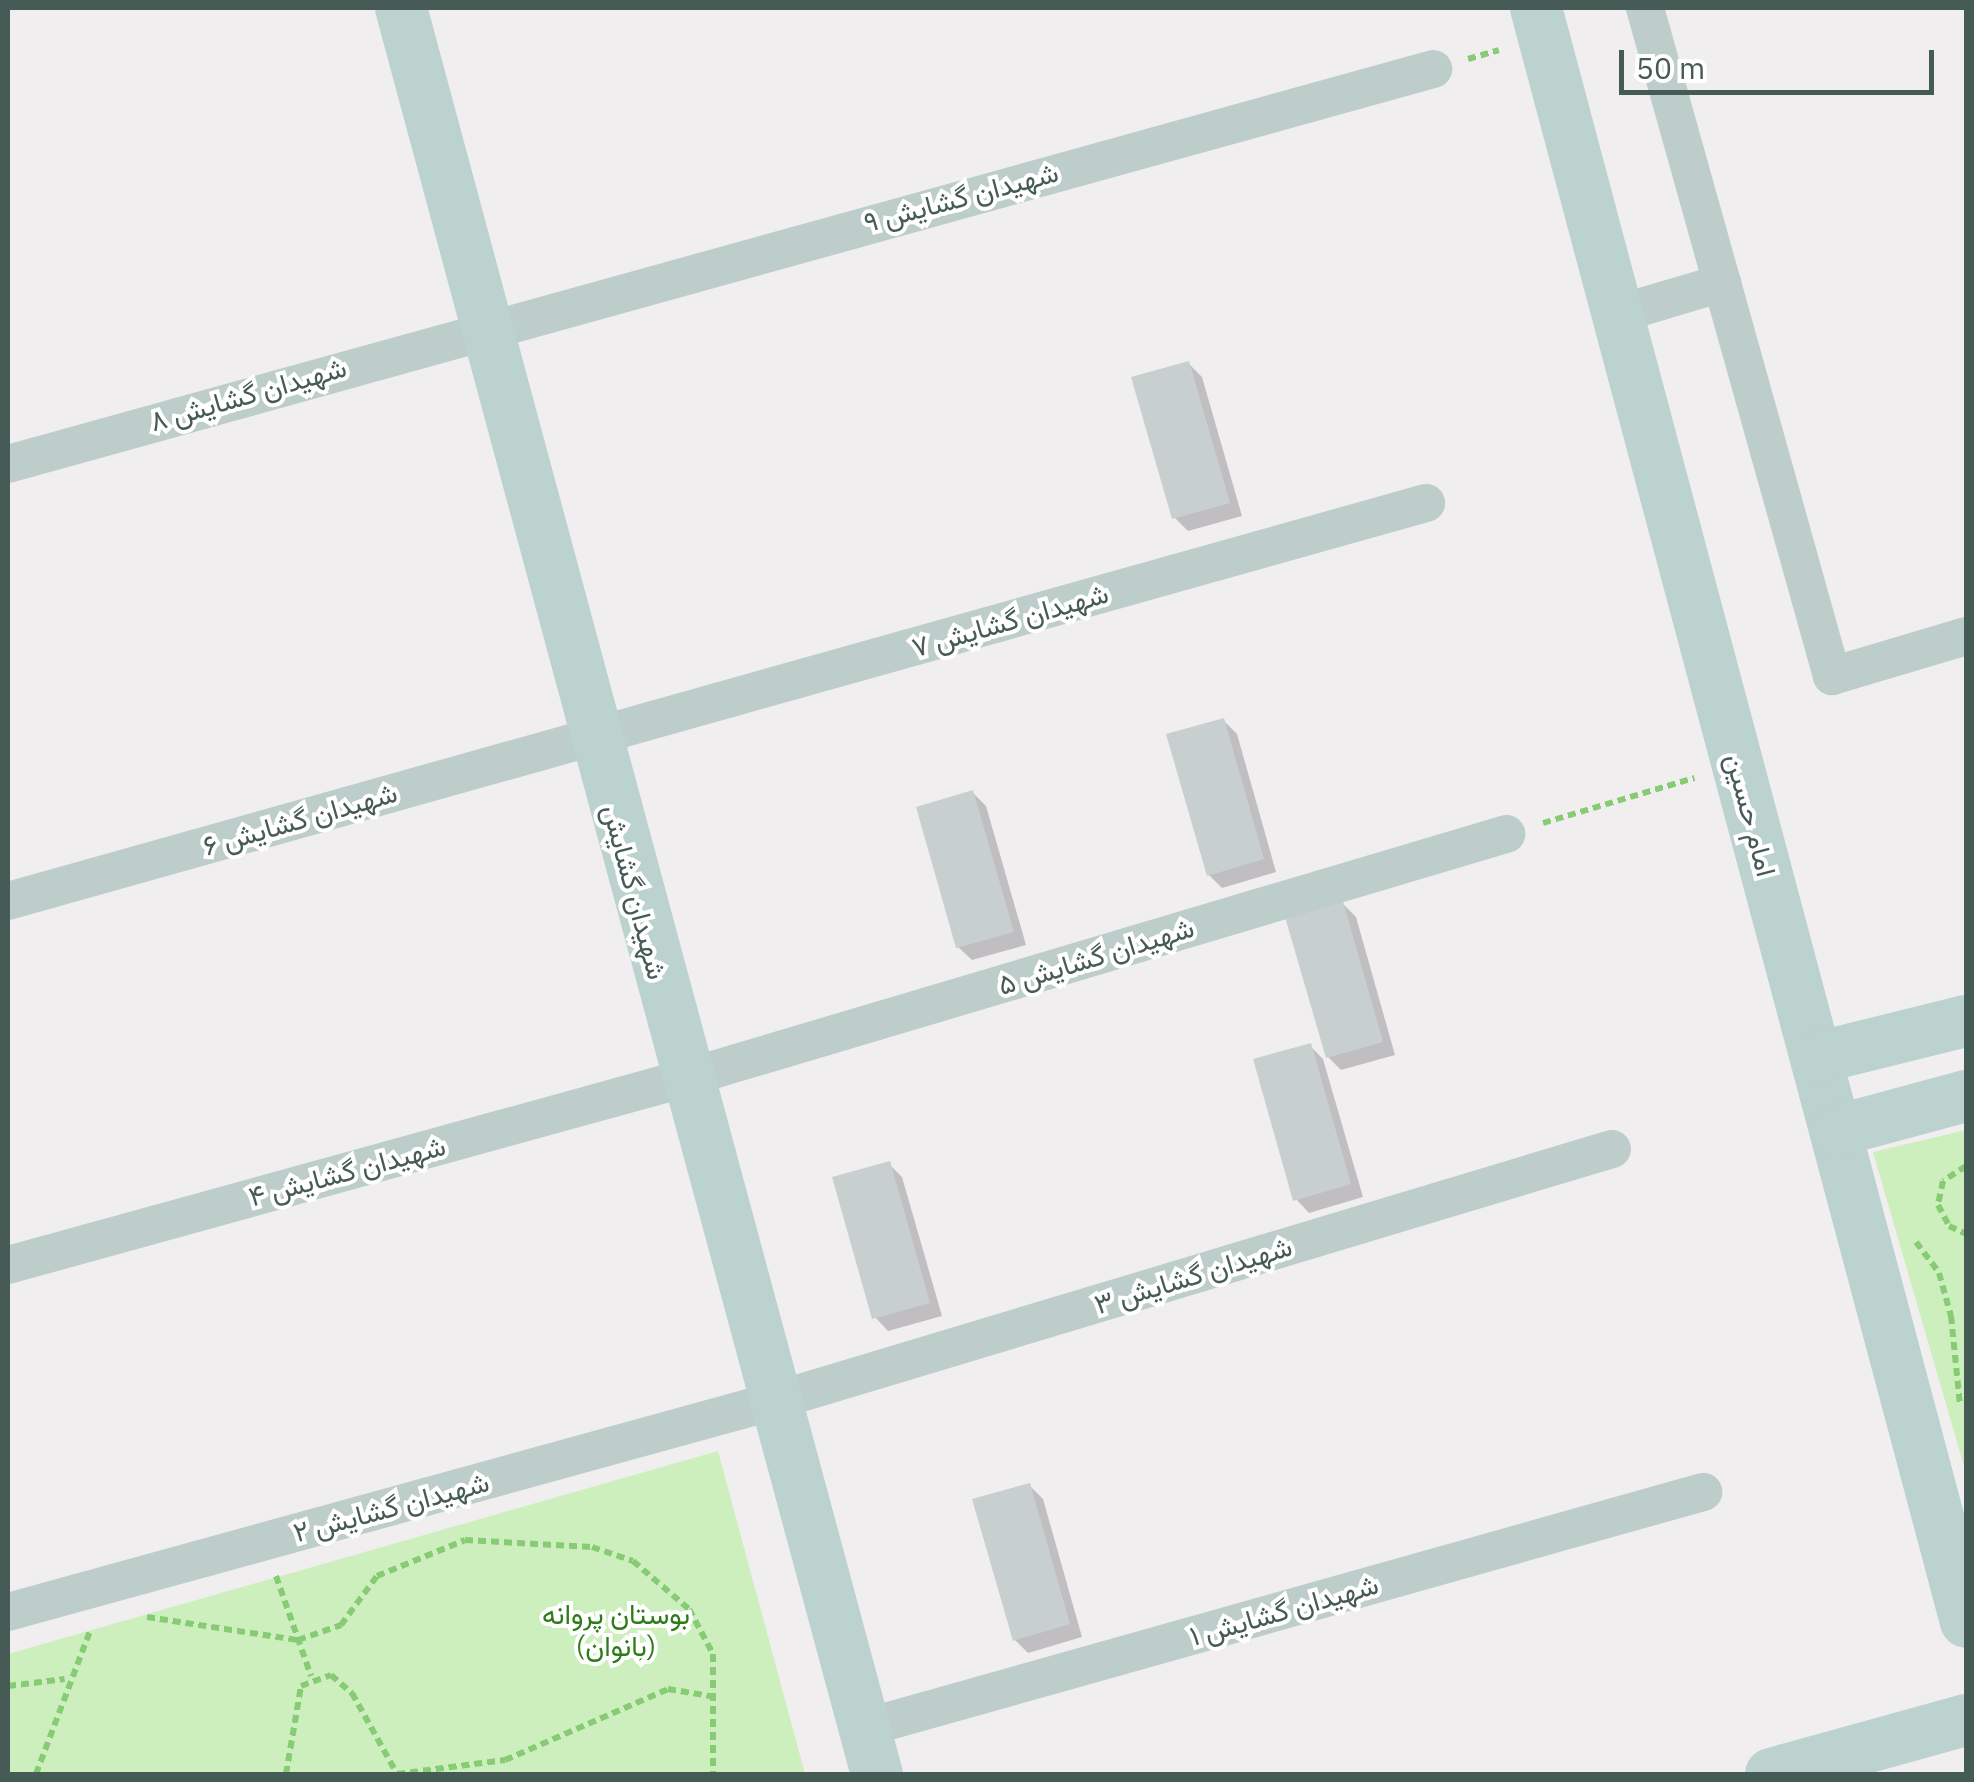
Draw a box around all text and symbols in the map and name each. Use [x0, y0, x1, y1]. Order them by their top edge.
scale bar [1624, 30, 1939, 92]
text: 50 m [1636, 48, 1705, 87]
street label: شهیدان گشایش ۹ [860, 155, 1062, 239]
street label: شهیدان گشایش ۸ [146, 350, 350, 438]
street label: شهیدان گشایش ۷ [908, 576, 1112, 664]
street label: امام حسین [1719, 750, 1783, 880]
street label: شهیدان گشایش ۶ [199, 775, 401, 863]
street label: شهیدان گشایش [595, 801, 675, 983]
street label: شهیدان گشایش ۵ [994, 910, 1198, 1002]
street label: شهیدان گشایش ۴ [245, 1129, 449, 1213]
street label: شهیدان گشایش ۳ [1090, 1229, 1296, 1321]
street label: شهیدان گشایش ۲ [290, 1465, 492, 1549]
street label: شهیدان گشایش ۱ [1186, 1567, 1382, 1653]
park label: بوستان پروانه (بانوان) [542, 1597, 690, 1663]

